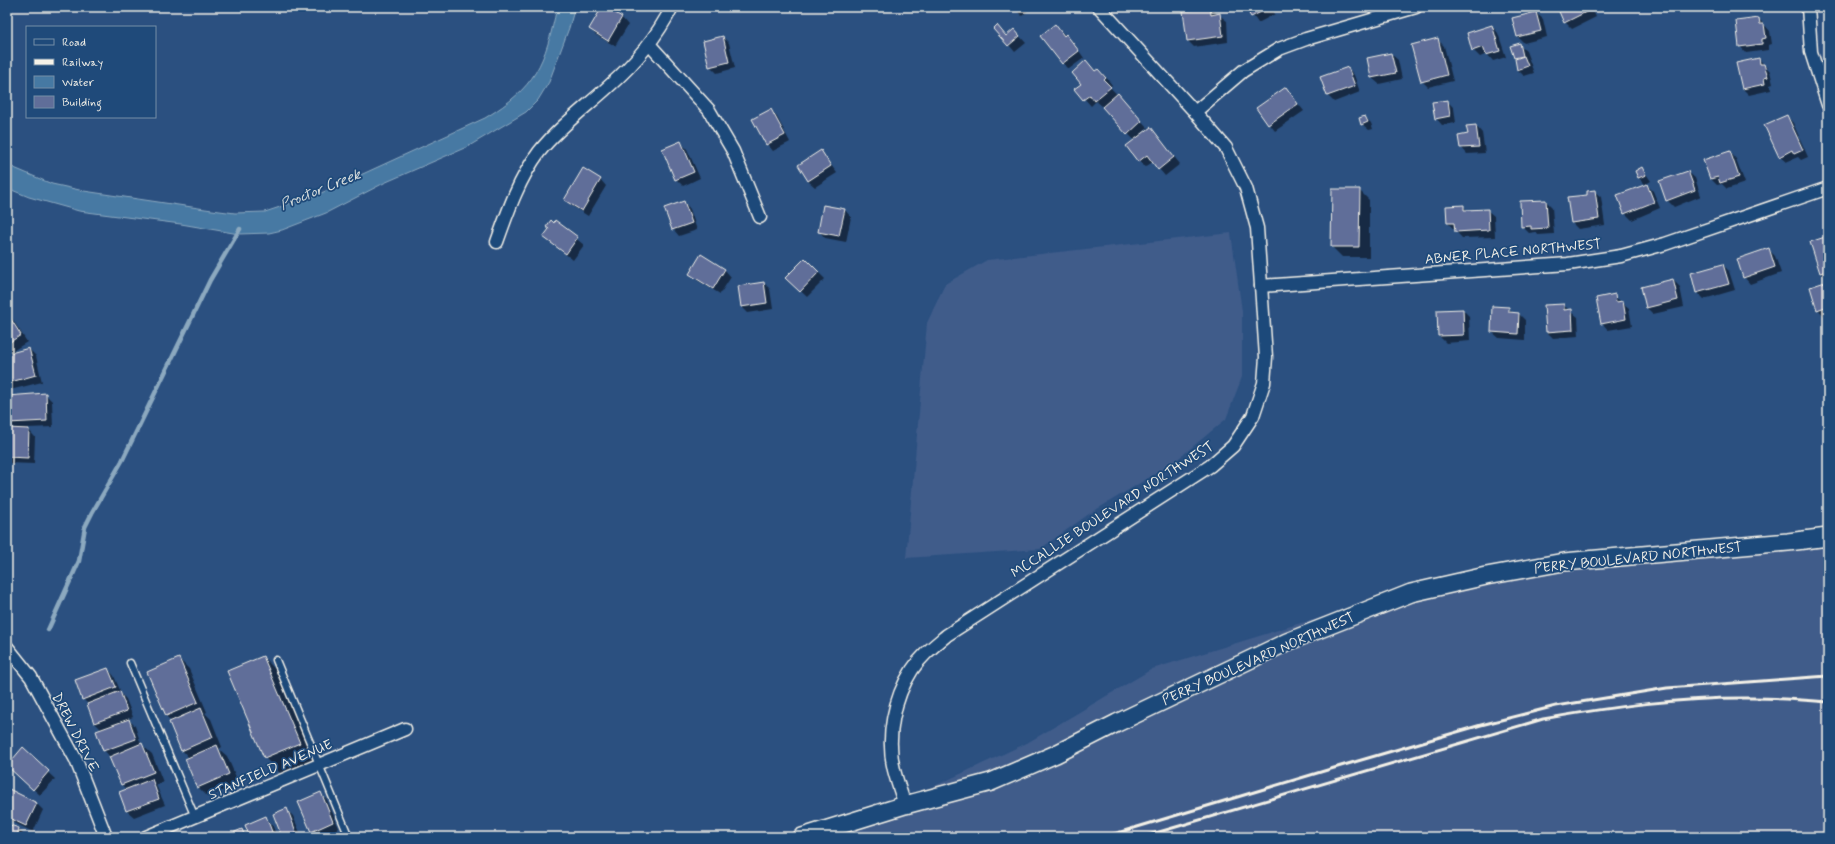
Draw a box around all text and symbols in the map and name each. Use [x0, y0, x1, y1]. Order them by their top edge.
legend [26, 26, 156, 118]
text: Road [62, 35, 86, 51]
text: Railway [62, 55, 104, 71]
text: Water [62, 75, 94, 91]
text: Building [62, 95, 102, 112]
water label: Proctor Creek [277, 164, 365, 215]
street label: ABNER PLACE NORTHWEST [1424, 235, 1602, 269]
street label: MCCALLIE BOULEVARD NORTHWEST [1008, 437, 1217, 582]
street label: PERRY BOULEVARD NORTHWEST [1533, 538, 1743, 578]
street label: PERRY BOULEVARD NORTHWEST [1159, 608, 1358, 710]
street label: DREW DRIVE [47, 690, 103, 775]
street label: STANFIELD AVENUE [206, 736, 335, 804]

